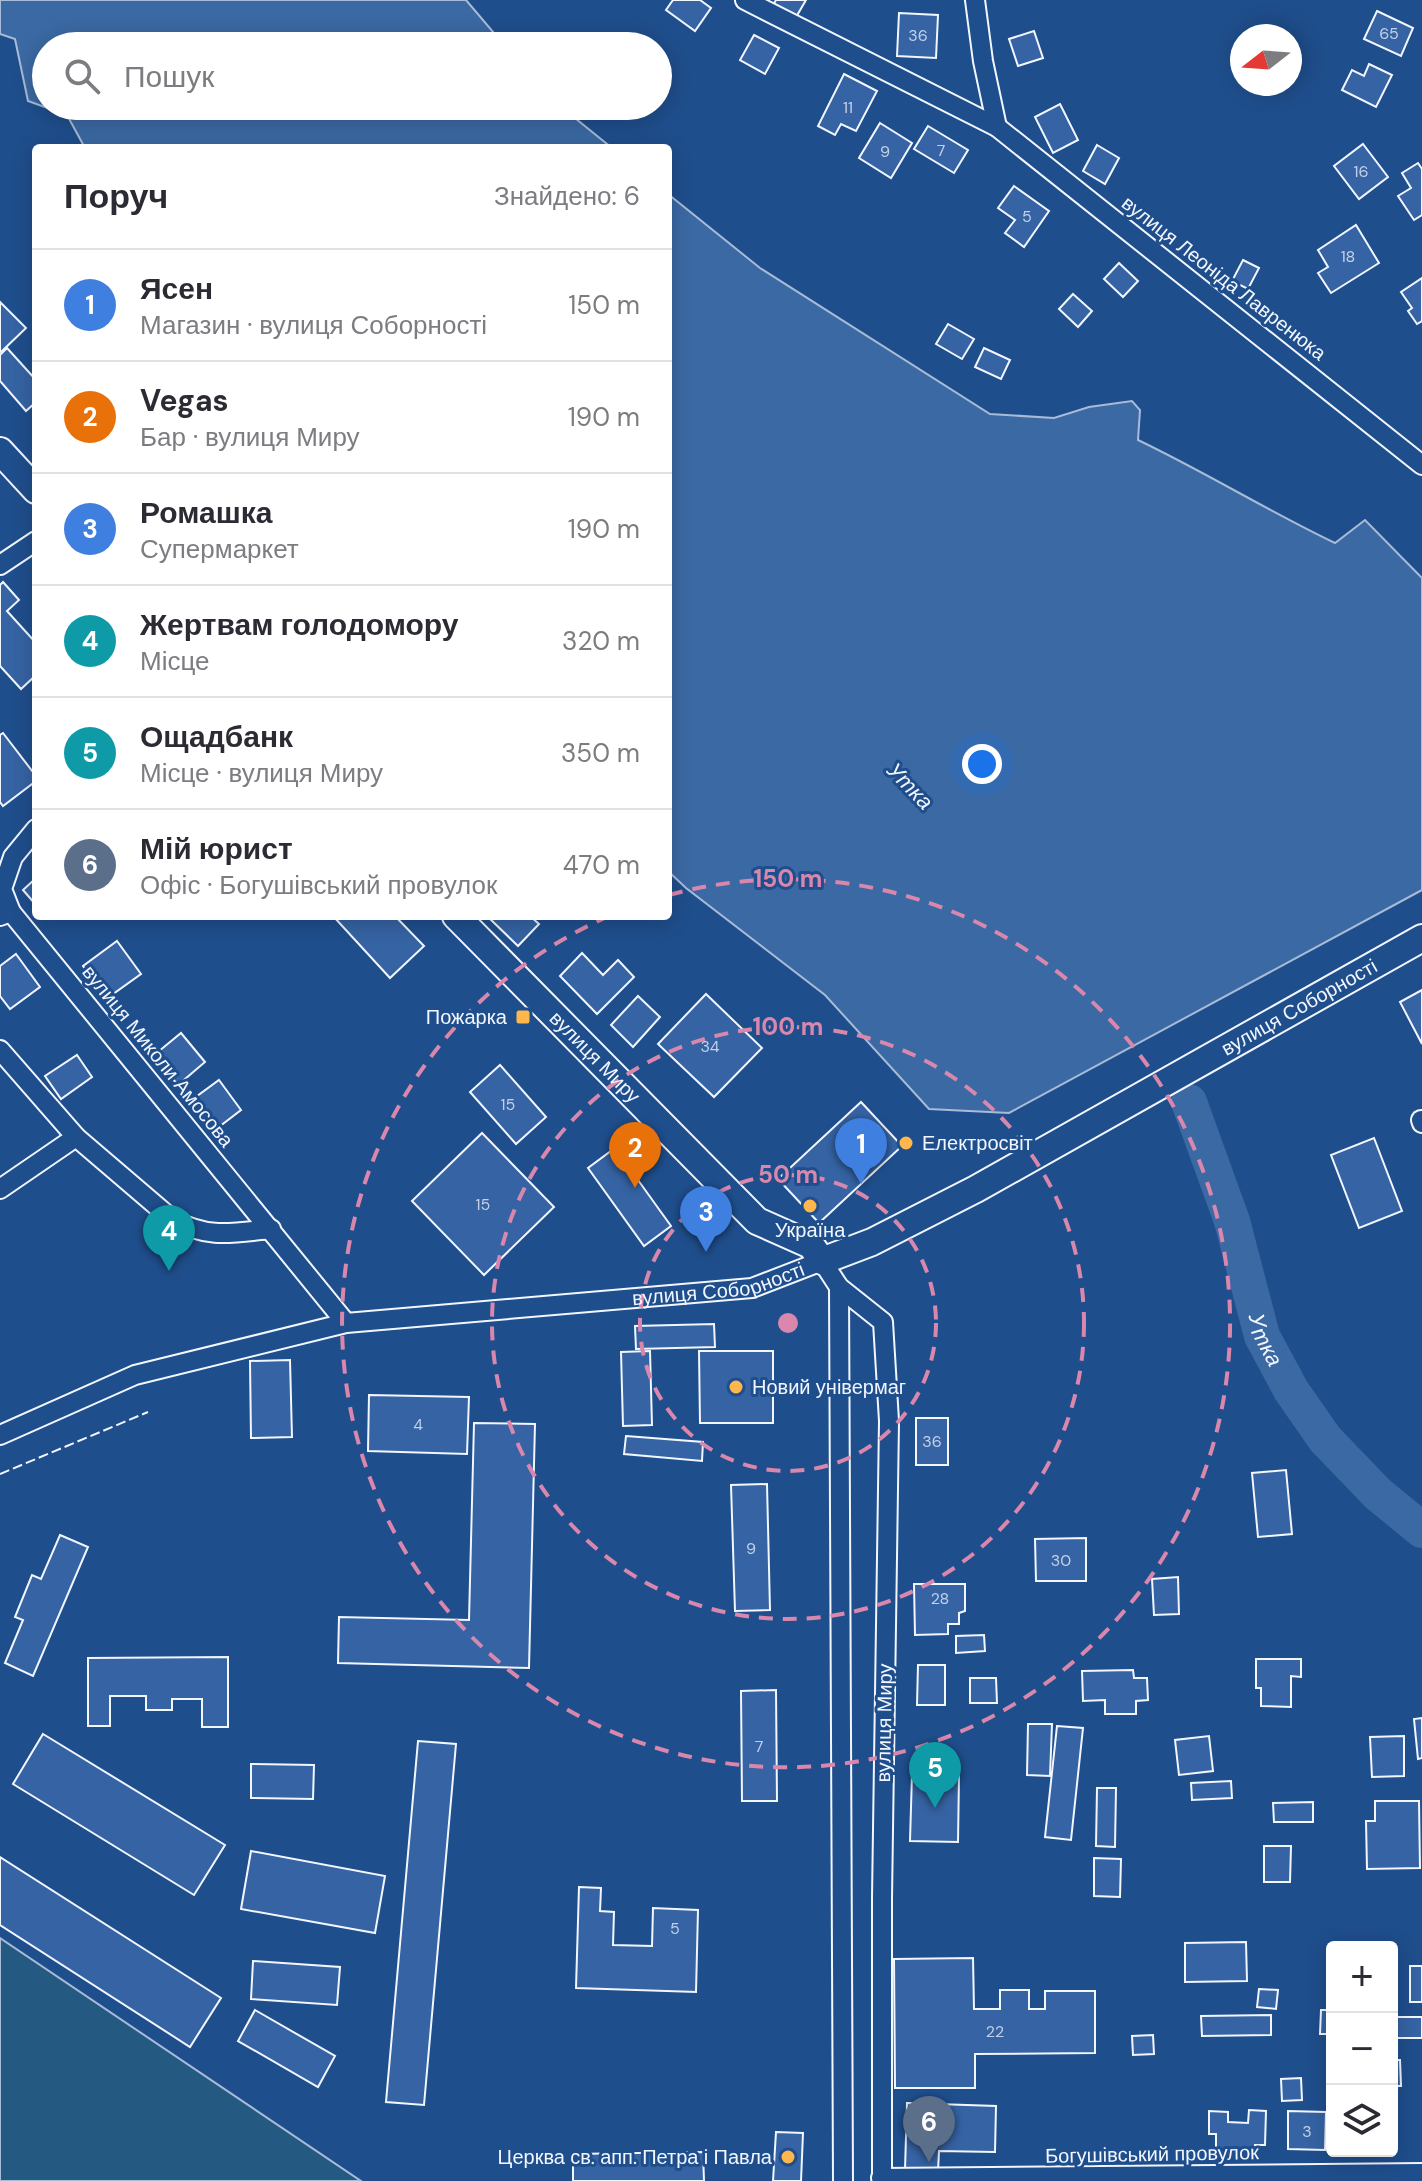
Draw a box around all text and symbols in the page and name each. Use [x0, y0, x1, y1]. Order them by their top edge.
house number: 65 [1379, 23, 1399, 44]
north arrow [1230, 24, 1302, 96]
house number: 36 [908, 25, 928, 46]
search box [32, 32, 672, 120]
icon: search [60, 54, 104, 98]
text: Пошук [124, 57, 214, 96]
house number: 11 [843, 97, 853, 118]
house number: 7 [937, 140, 945, 161]
house number: 9 [880, 141, 890, 162]
house number: 16 [1353, 161, 1369, 182]
text: Поруч [64, 174, 168, 219]
text: Знайдено: 6 [494, 179, 640, 213]
street label: вулиця Леоніда Лавренюка [1116, 190, 1332, 367]
house number: 5 [1022, 206, 1032, 227]
house number: 18 [1341, 246, 1355, 267]
text: Ясен [140, 269, 213, 308]
text: 1 [85, 288, 95, 322]
text: 150 m [568, 288, 640, 322]
text: Магазин · вулиця Соборності [140, 308, 487, 342]
text: Vegas [140, 381, 228, 420]
text: 2 [82, 400, 98, 434]
text: 190 m [568, 400, 640, 434]
text: Бар · вулиця Миру [140, 420, 360, 454]
text: Ромашка [140, 493, 272, 532]
text: 3 [82, 512, 98, 546]
text: 190 m [568, 512, 640, 546]
text: Супермаркет [140, 532, 299, 566]
text: Жертвам голодомору [140, 605, 458, 644]
text: 4 [82, 624, 98, 658]
text: 320 m [562, 624, 640, 658]
text: Місце [140, 644, 210, 678]
text: Ощадбанк [140, 717, 293, 756]
text: 5 [82, 736, 98, 770]
text: 350 m [561, 736, 640, 770]
your location [962, 744, 1002, 784]
water label: Утка [880, 755, 940, 816]
text: Місце · вулиця Миру [140, 756, 383, 790]
text: Мій юрист [140, 829, 293, 868]
text: 6 [82, 848, 98, 882]
text: 470 m [563, 848, 640, 882]
text: 150 m [754, 863, 822, 894]
text: Офіс · Богушівський провулок [140, 868, 497, 902]
street label: вулиця Соборності [1216, 953, 1382, 1061]
street label: вулиця Миколи Амосова [76, 960, 240, 1153]
place label: Пожарка [426, 1004, 508, 1030]
street label: вулиця Миру [544, 1005, 646, 1108]
marker: Пожарка [514, 1008, 532, 1026]
text: 100 m [753, 1011, 823, 1042]
house number: 34 [700, 1036, 720, 1057]
house number: 15 [501, 1094, 515, 1115]
pin: 1 [835, 1118, 887, 1184]
pin: 2 [609, 1122, 661, 1188]
place label: Електросвіт [922, 1130, 1033, 1156]
marker: Електросвіт [897, 1134, 915, 1152]
text: 50 m [758, 1159, 818, 1190]
pin: 3 [680, 1186, 732, 1252]
house number: 15 [476, 1194, 490, 1215]
marker: Україна [801, 1197, 819, 1215]
pin: 4 [143, 1205, 195, 1271]
place label: Україна [775, 1217, 846, 1243]
street label: вулиця Соборності [631, 1256, 808, 1311]
centre of rings [774, 1309, 802, 1337]
water label: Утка [1242, 1309, 1290, 1371]
place label: Новий універмаг [752, 1374, 906, 1400]
marker: Новий універмаг [727, 1378, 745, 1396]
house number: 4 [413, 1414, 423, 1435]
house number: 36 [922, 1431, 942, 1452]
house number: 9 [746, 1538, 756, 1559]
house number: 30 [1051, 1550, 1071, 1571]
house number: 28 [931, 1588, 949, 1609]
street label: вулиця Миру [870, 1663, 898, 1783]
house number: 7 [755, 1736, 763, 1757]
pin: 5 [909, 1742, 961, 1808]
house number: 5 [670, 1918, 680, 1939]
map controls [1326, 1941, 1398, 2157]
button: + [1326, 1941, 1398, 2013]
button: − [1326, 2013, 1398, 2085]
house number: 22 [986, 2021, 1004, 2042]
button: layers [1326, 2085, 1398, 2157]
pin: 6 [903, 2096, 955, 2162]
house number: 3 [1302, 2121, 1312, 2142]
street label: Богушівський провулок [1045, 2139, 1259, 2169]
place label: Церква св. апп. Петра і Павла [498, 2144, 773, 2170]
marker: Церква св. апп. Петра і Павла [779, 2148, 797, 2166]

